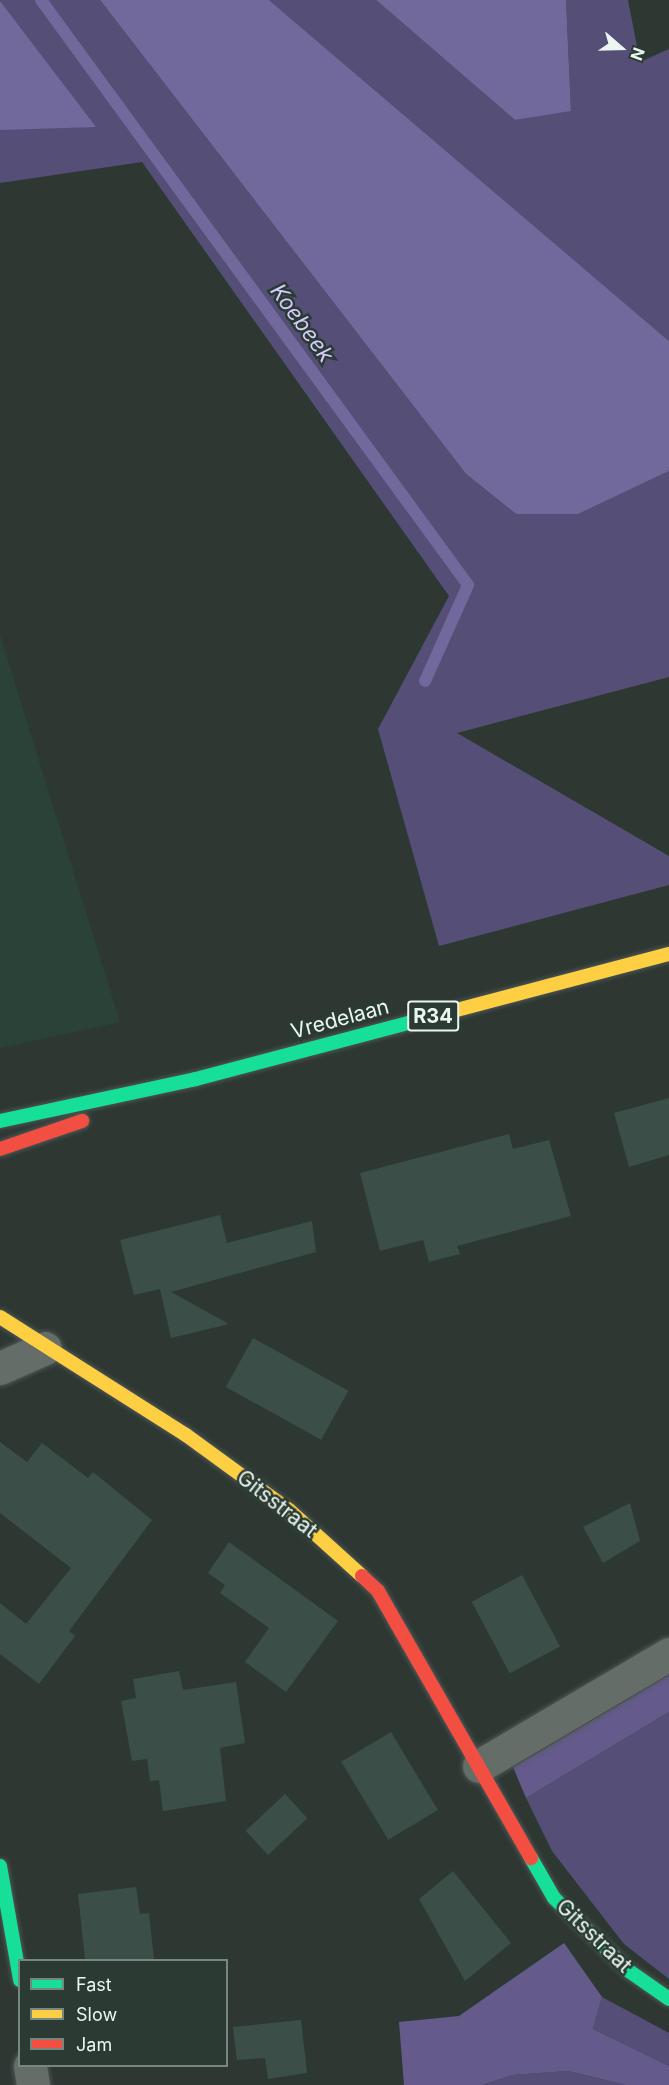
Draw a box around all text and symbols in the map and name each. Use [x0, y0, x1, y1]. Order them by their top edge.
north arrow [591, 18, 651, 78]
text: N [626, 45, 649, 63]
water label: Koebeek [265, 279, 339, 367]
street label: Vredelaan [288, 994, 392, 1044]
road number: R34 [406, 999, 460, 1033]
street label: Gitsstraat [232, 1465, 322, 1543]
street label: Gitsstraat [551, 1894, 637, 1978]
legend [18, 1959, 228, 2067]
text: Fast [76, 1974, 112, 1995]
text: Slow [76, 2004, 117, 2025]
text: Jam [76, 2034, 112, 2055]

